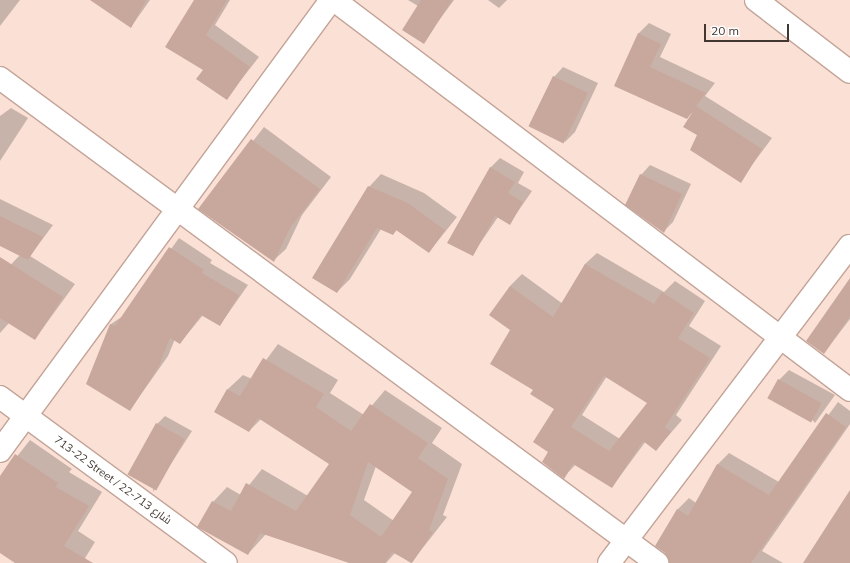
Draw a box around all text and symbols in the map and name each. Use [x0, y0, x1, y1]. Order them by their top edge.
scale bar [706, 16, 791, 42]
text: 20 m [711, 23, 739, 38]
street label: 713-22 Street / شارع 713-22 [52, 433, 174, 527]

